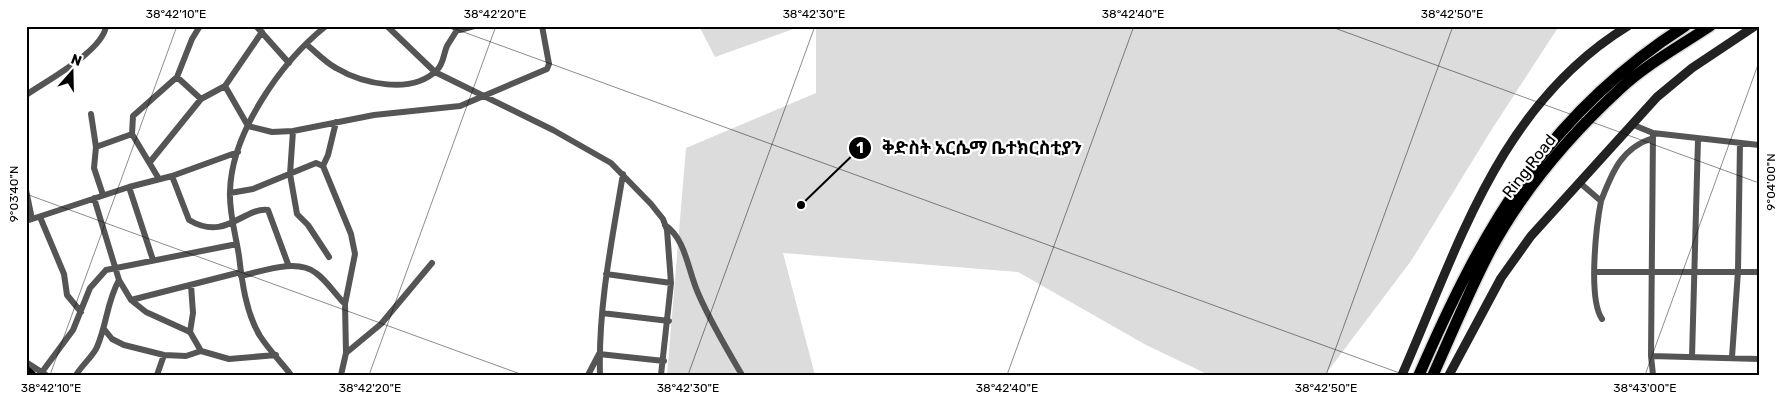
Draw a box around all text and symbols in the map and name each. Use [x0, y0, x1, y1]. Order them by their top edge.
text: 38°42'10"E [146, 7, 206, 21]
text: 38°42'20"E [464, 7, 526, 21]
text: 38°42'30"E [783, 7, 845, 21]
text: 38°42'40"E [1102, 7, 1164, 21]
text: 38°42'50"E [1421, 7, 1483, 21]
north arrow [48, 48, 98, 98]
text: N [69, 51, 84, 70]
street label: Ring Road [1498, 130, 1560, 202]
callout: ቅድስት አርሴማ ቤተክርስቲያን [847, 131, 1092, 164]
text: ቅድስት አርሴማ ቤተክርስቲያን [882, 137, 1082, 159]
text: 1 [856, 139, 864, 157]
text: 9°04'00"N [1764, 153, 1778, 211]
text: 9°03'40"N [7, 166, 21, 222]
text: 38°42'10"E [21, 381, 81, 395]
text: 38°42'20"E [339, 381, 401, 395]
text: 38°42'30"E [657, 381, 719, 395]
text: 38°42'40"E [976, 381, 1038, 395]
text: 38°42'50"E [1295, 381, 1357, 395]
text: 38°43'00"E [1613, 381, 1677, 395]

